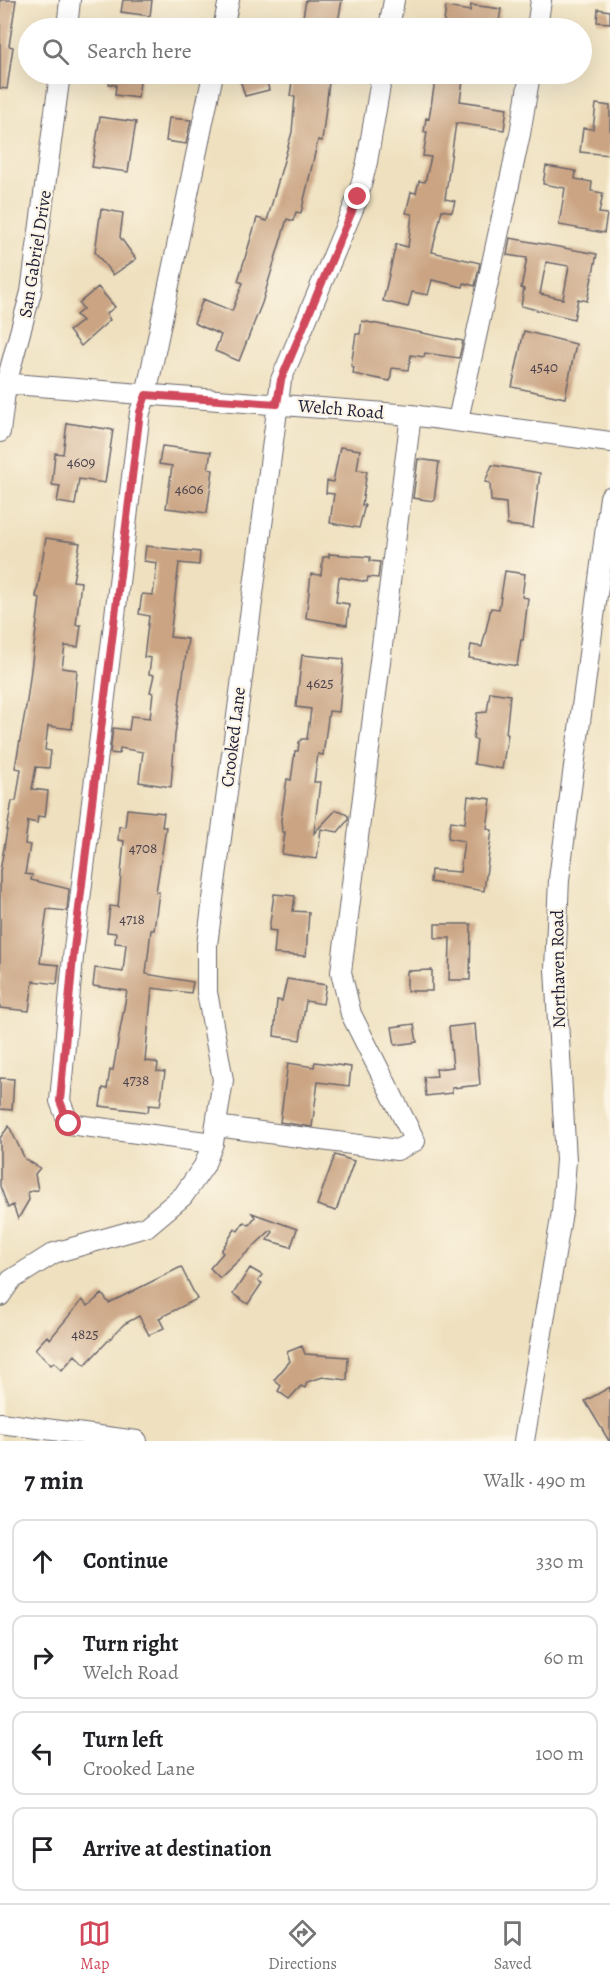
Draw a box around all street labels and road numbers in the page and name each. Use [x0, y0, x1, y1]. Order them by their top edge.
street label: San Gabriel Drive [13, 189, 57, 319]
street label: Welch Road [296, 393, 385, 425]
street label: Crooked Lane [215, 685, 251, 789]
street label: Northaven Road [545, 909, 571, 1029]

